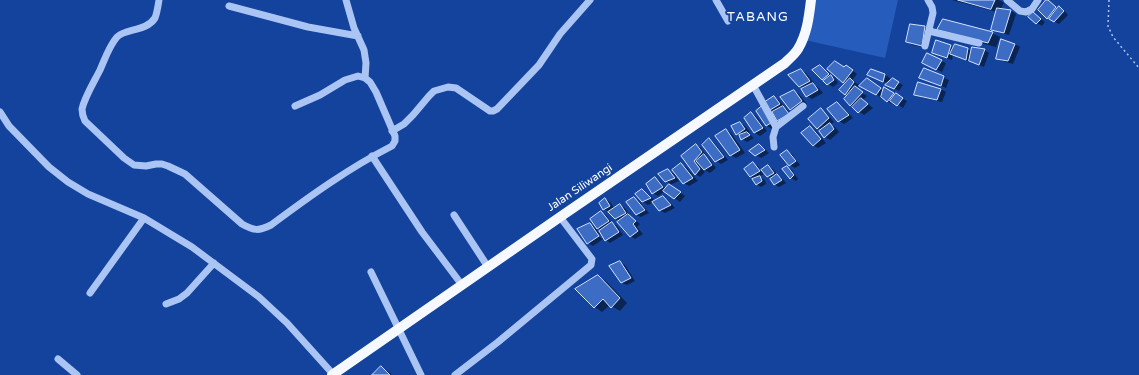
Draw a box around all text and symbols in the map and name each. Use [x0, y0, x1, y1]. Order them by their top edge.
district label: TABANG [727, 10, 789, 26]
street label: Jalan Siliwangi [545, 161, 615, 215]

